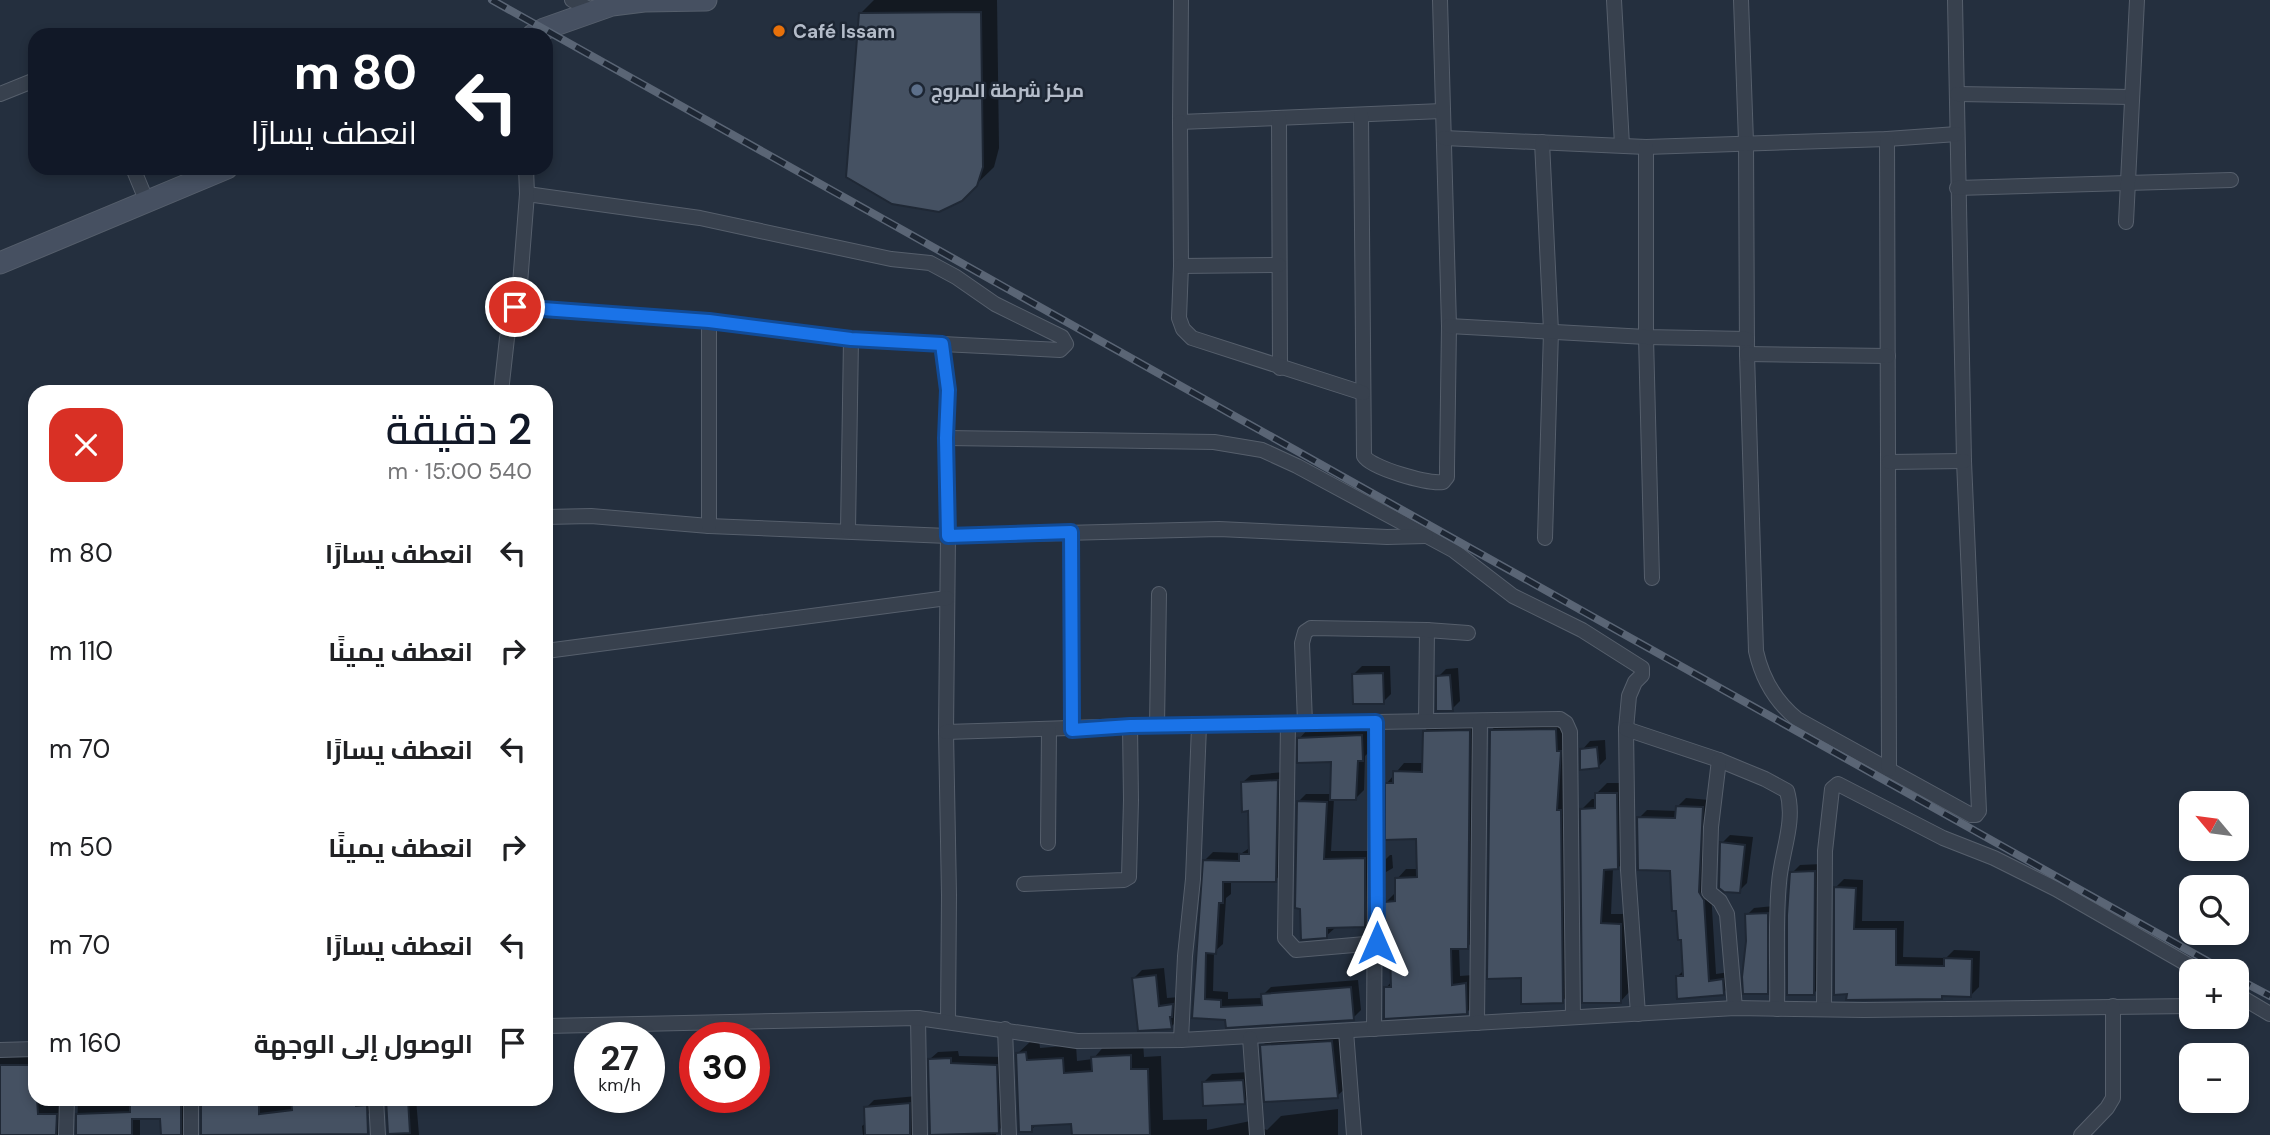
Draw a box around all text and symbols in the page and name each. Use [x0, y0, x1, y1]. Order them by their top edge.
place label: Café Issam [793, 19, 895, 44]
marker: Café Issam [771, 23, 787, 39]
text: 80 m [294, 40, 417, 104]
icon: left [441, 56, 532, 147]
place label: مركز شرطة المروج [931, 78, 1084, 104]
marker: مركز شرطة المروج [909, 82, 925, 98]
text: انعطف يسارًا [251, 112, 417, 154]
pin [485, 277, 545, 337]
icon: arrive [496, 288, 534, 326]
text: 2 دقيقة [386, 402, 532, 457]
button: close [49, 408, 123, 482]
text: 540 m · 15:00 [388, 456, 532, 486]
icon: left [494, 534, 532, 572]
text: 80 m [49, 536, 113, 570]
text: انعطف يسارًا [325, 537, 473, 571]
icon: right [494, 632, 532, 670]
text: 110 m [49, 634, 113, 668]
text: انعطف يمينًا [328, 635, 473, 669]
icon: left [494, 730, 532, 768]
text: 70 m [49, 732, 110, 766]
text: انعطف يسارًا [325, 733, 473, 767]
north arrow [2179, 791, 2249, 861]
map controls [2179, 791, 2249, 1113]
icon: right [494, 828, 532, 866]
text: 50 m [49, 830, 113, 864]
text: انعطف يمينًا [328, 831, 473, 865]
button: search [2179, 875, 2249, 945]
position arrow [1340, 906, 1414, 980]
icon: left [494, 926, 532, 964]
text: 70 m [49, 928, 110, 962]
text: انعطف يسارًا [325, 929, 473, 963]
button: + [2179, 959, 2249, 1029]
speed limit sign: 30 [679, 1022, 770, 1113]
icon: arrive [494, 1024, 532, 1062]
text: 160 m [49, 1026, 121, 1060]
text: الوصول إلى الوجهة [254, 1027, 473, 1061]
text: 27 [600, 1035, 639, 1081]
button: − [2179, 1043, 2249, 1113]
text: km/h [598, 1073, 641, 1097]

